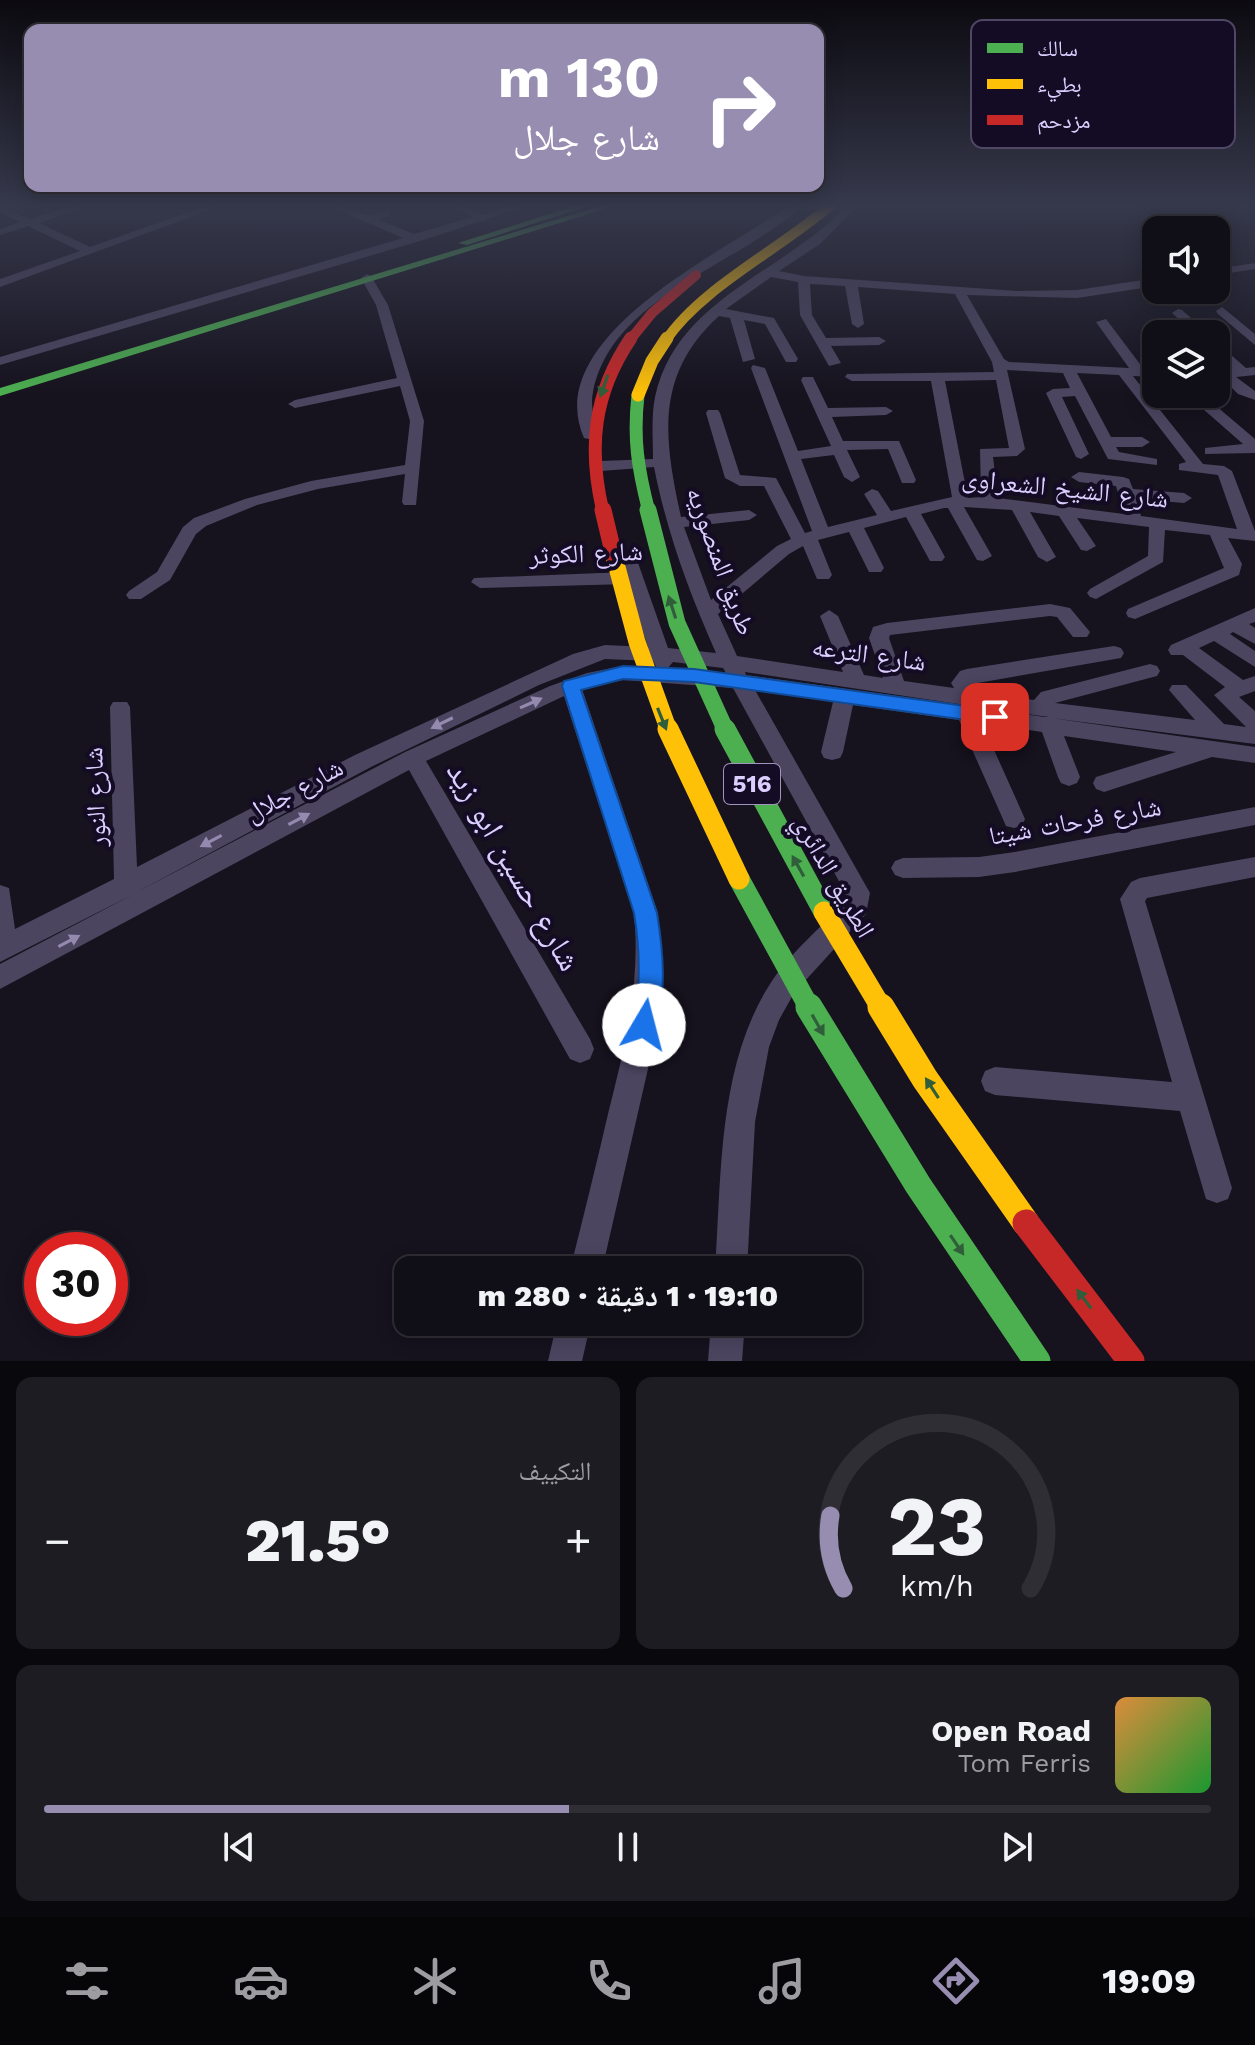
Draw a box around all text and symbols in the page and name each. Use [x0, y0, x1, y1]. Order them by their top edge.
legend [971, 20, 1235, 148]
text: سالك [1037, 36, 1078, 61]
text: 130 m [498, 45, 660, 111]
icon: right [688, 56, 792, 160]
text: بطيء [1037, 72, 1082, 102]
text: مزدحم [1037, 108, 1091, 135]
text: شارع جلال [513, 117, 660, 159]
map controls [1142, 216, 1230, 408]
button: sound [1142, 216, 1230, 304]
button: layers [1142, 320, 1230, 408]
one-way arrow [598, 374, 610, 398]
street label: شارع الشيخ الشعراوى [960, 462, 1170, 516]
street label: طريق المنصوريه [679, 483, 762, 639]
street label: شارع الكوثر [528, 536, 643, 571]
one-way arrow [666, 595, 678, 619]
street label: شارع الترعه [810, 631, 928, 678]
pin [961, 683, 1029, 751]
icon: arrive [973, 695, 1017, 739]
one-way arrow [519, 696, 543, 709]
one-way arrow [656, 707, 669, 731]
one-way arrow [431, 716, 454, 730]
street label: شارع النور [78, 747, 113, 848]
street label: شارع جلال [240, 752, 348, 829]
street label: شارع حسين ابو زيد [438, 755, 589, 978]
road number: 516 [724, 764, 780, 804]
street label: شارع فرحات شيتا [987, 791, 1164, 852]
street label: الطريق الدائري [782, 809, 881, 946]
one-way arrow [287, 813, 310, 826]
one-way arrow [199, 834, 222, 847]
one-way arrow [791, 855, 805, 877]
one-way arrow [57, 934, 80, 947]
position arrow [602, 983, 686, 1067]
one-way arrow [811, 1014, 825, 1036]
one-way arrow [925, 1078, 940, 1099]
speed limit sign: 30 [24, 1232, 128, 1336]
one-way arrow [949, 1234, 964, 1255]
text: 19:10 · 1 دقيقة · 280 m [478, 1278, 778, 1313]
one-way arrow [1076, 1289, 1092, 1309]
text: التكييف [519, 1456, 592, 1486]
text: 23 [888, 1478, 987, 1575]
text: 21.5° [245, 1505, 391, 1576]
text: − [44, 1515, 71, 1567]
text: + [565, 1515, 591, 1567]
text: km/h [900, 1569, 974, 1603]
text: Open Road [931, 1713, 1091, 1748]
text: Tom Ferris [958, 1748, 1091, 1778]
icon: previous [217, 1825, 261, 1869]
icon: pause [606, 1825, 650, 1869]
icon: next [995, 1825, 1039, 1869]
icon: filters [59, 1953, 115, 2009]
icon: car [233, 1953, 289, 2009]
icon: climate [407, 1953, 463, 2009]
icon: phone [581, 1953, 637, 2009]
icon: music [754, 1953, 810, 2009]
icon: directions [928, 1953, 984, 2009]
text: 19:09 [1102, 1960, 1196, 2002]

